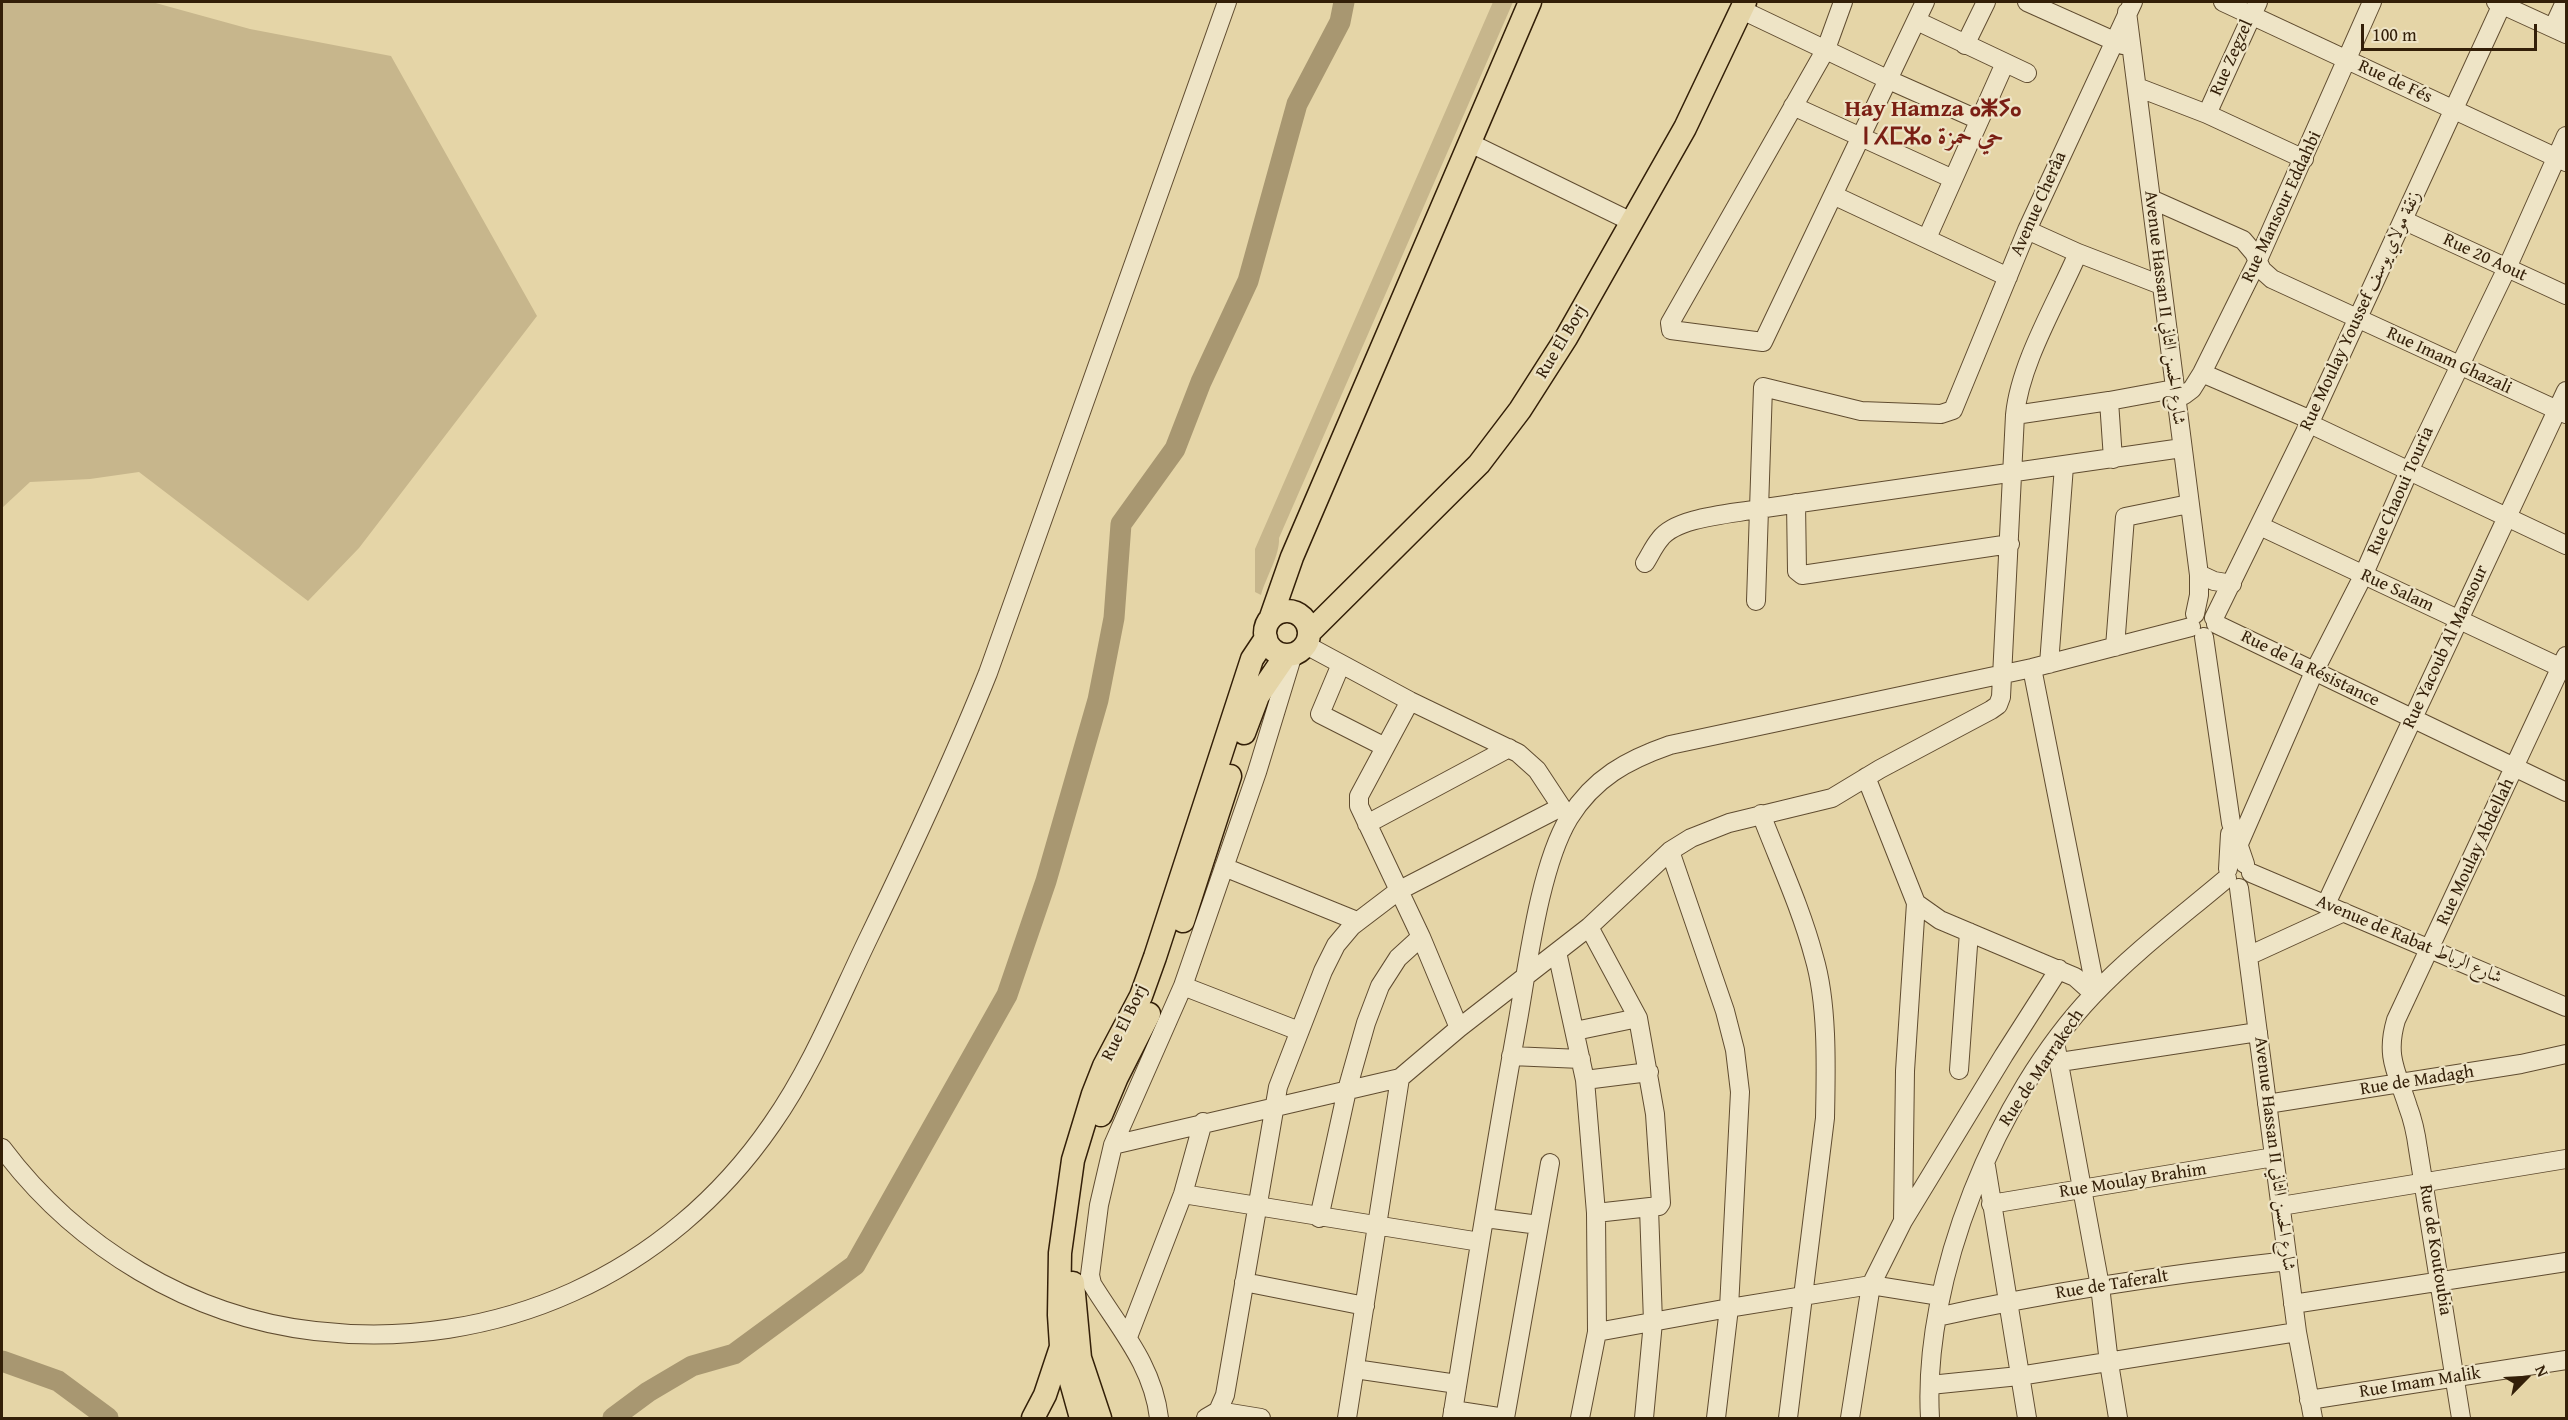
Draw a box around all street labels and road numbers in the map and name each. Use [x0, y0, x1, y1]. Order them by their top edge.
street label: Rue Zegzel [2206, 17, 2258, 99]
street label: Rue de Fés [2355, 56, 2435, 108]
street label: Rue Mansour Eddahbi [2237, 128, 2327, 286]
street label: Avenue Cherâa [2006, 148, 2072, 260]
street label: Rue Moulay Youssef زنقة مولاي يوسف [2296, 188, 2426, 434]
street label: Avenue Hassan II شارع الحسن الثاني [2139, 189, 2189, 427]
street label: Rue 20 Aout [2440, 229, 2530, 287]
street label: Rue El Borj [1532, 301, 1592, 383]
street label: Rue Imam Ghazali [2383, 323, 2515, 399]
street label: Rue Chaoui Touria [2363, 424, 2439, 558]
street label: Rue Yacoub Al Mansour [2399, 562, 2493, 732]
street label: Rue Salam [2357, 565, 2437, 617]
street label: Rue de la Résistance [2237, 626, 2383, 712]
street label: Rue Moulay Abdellah [2432, 775, 2520, 929]
street label: Avenue de Rabat شارع الرباط [2313, 891, 2505, 989]
street label: Rue El Borj [1097, 981, 1153, 1065]
street label: Rue de Marrakech [1995, 1006, 2089, 1130]
street label: Avenue Hassan II شارع الحسن الثاني [2249, 1035, 2299, 1273]
street label: Rue de Madagh [2359, 1061, 2475, 1101]
street label: Rue Moulay Brahim [2058, 1159, 2208, 1203]
street label: Rue de Koutoubia [2414, 1183, 2456, 1317]
street label: Rue de Taferalt [2054, 1265, 2170, 1305]
street label: Rue Imam Malik [2358, 1363, 2482, 1403]

